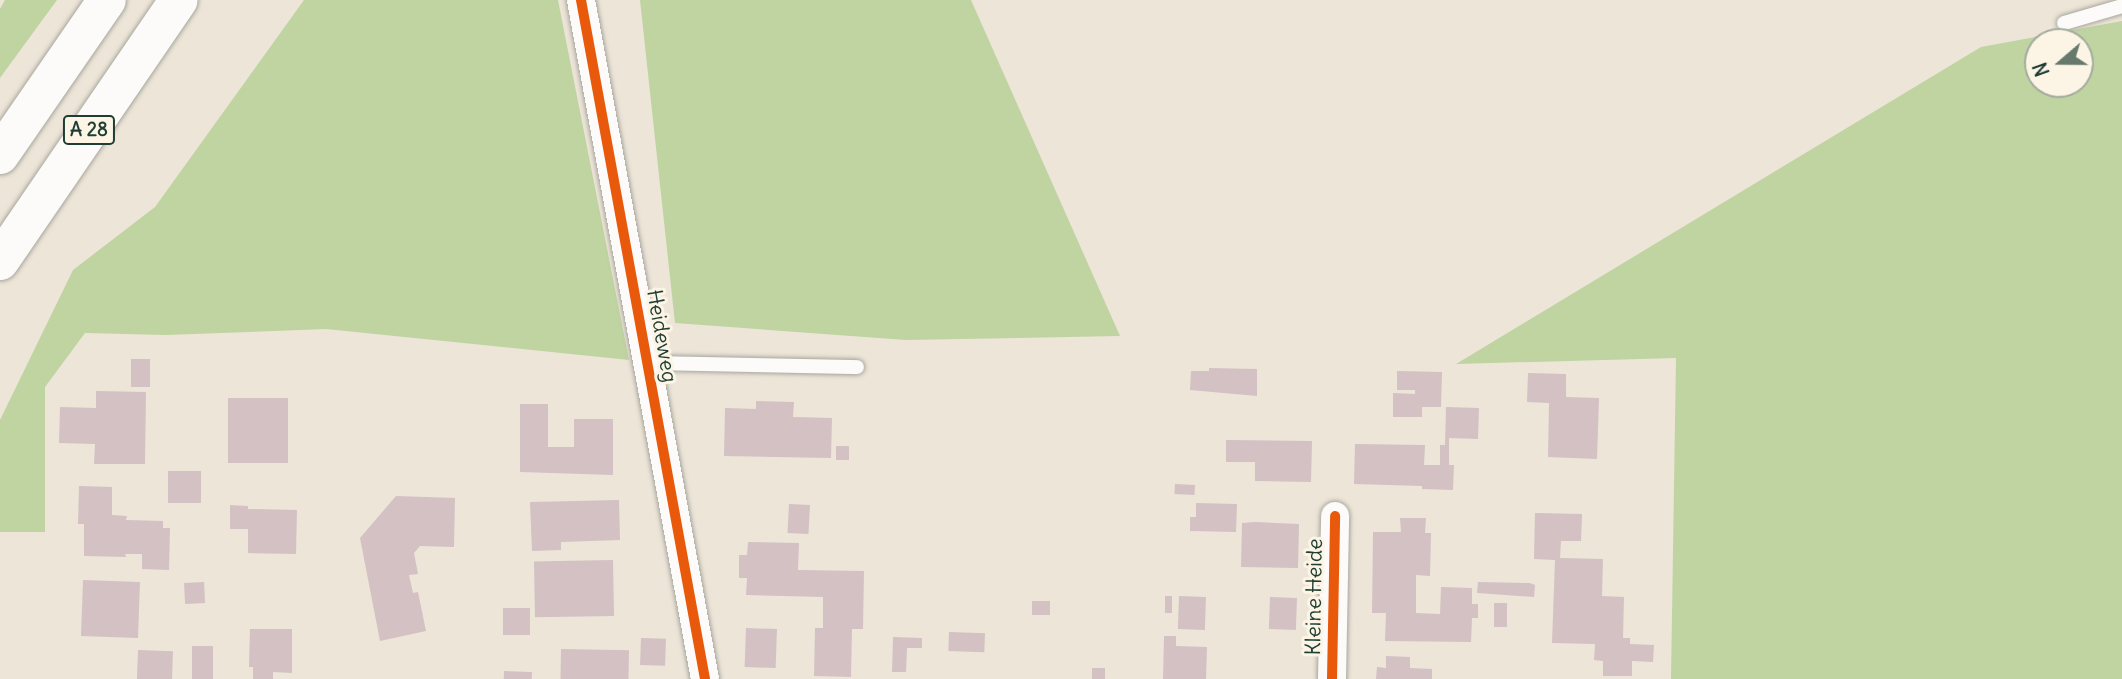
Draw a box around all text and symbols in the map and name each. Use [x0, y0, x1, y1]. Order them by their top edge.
north arrow [2024, 28, 2094, 98]
text: N [2028, 59, 2055, 80]
road number: A 28 [63, 114, 115, 146]
street label: Heideweg [641, 287, 683, 385]
street label: Kleine Heide [1300, 538, 1328, 656]

